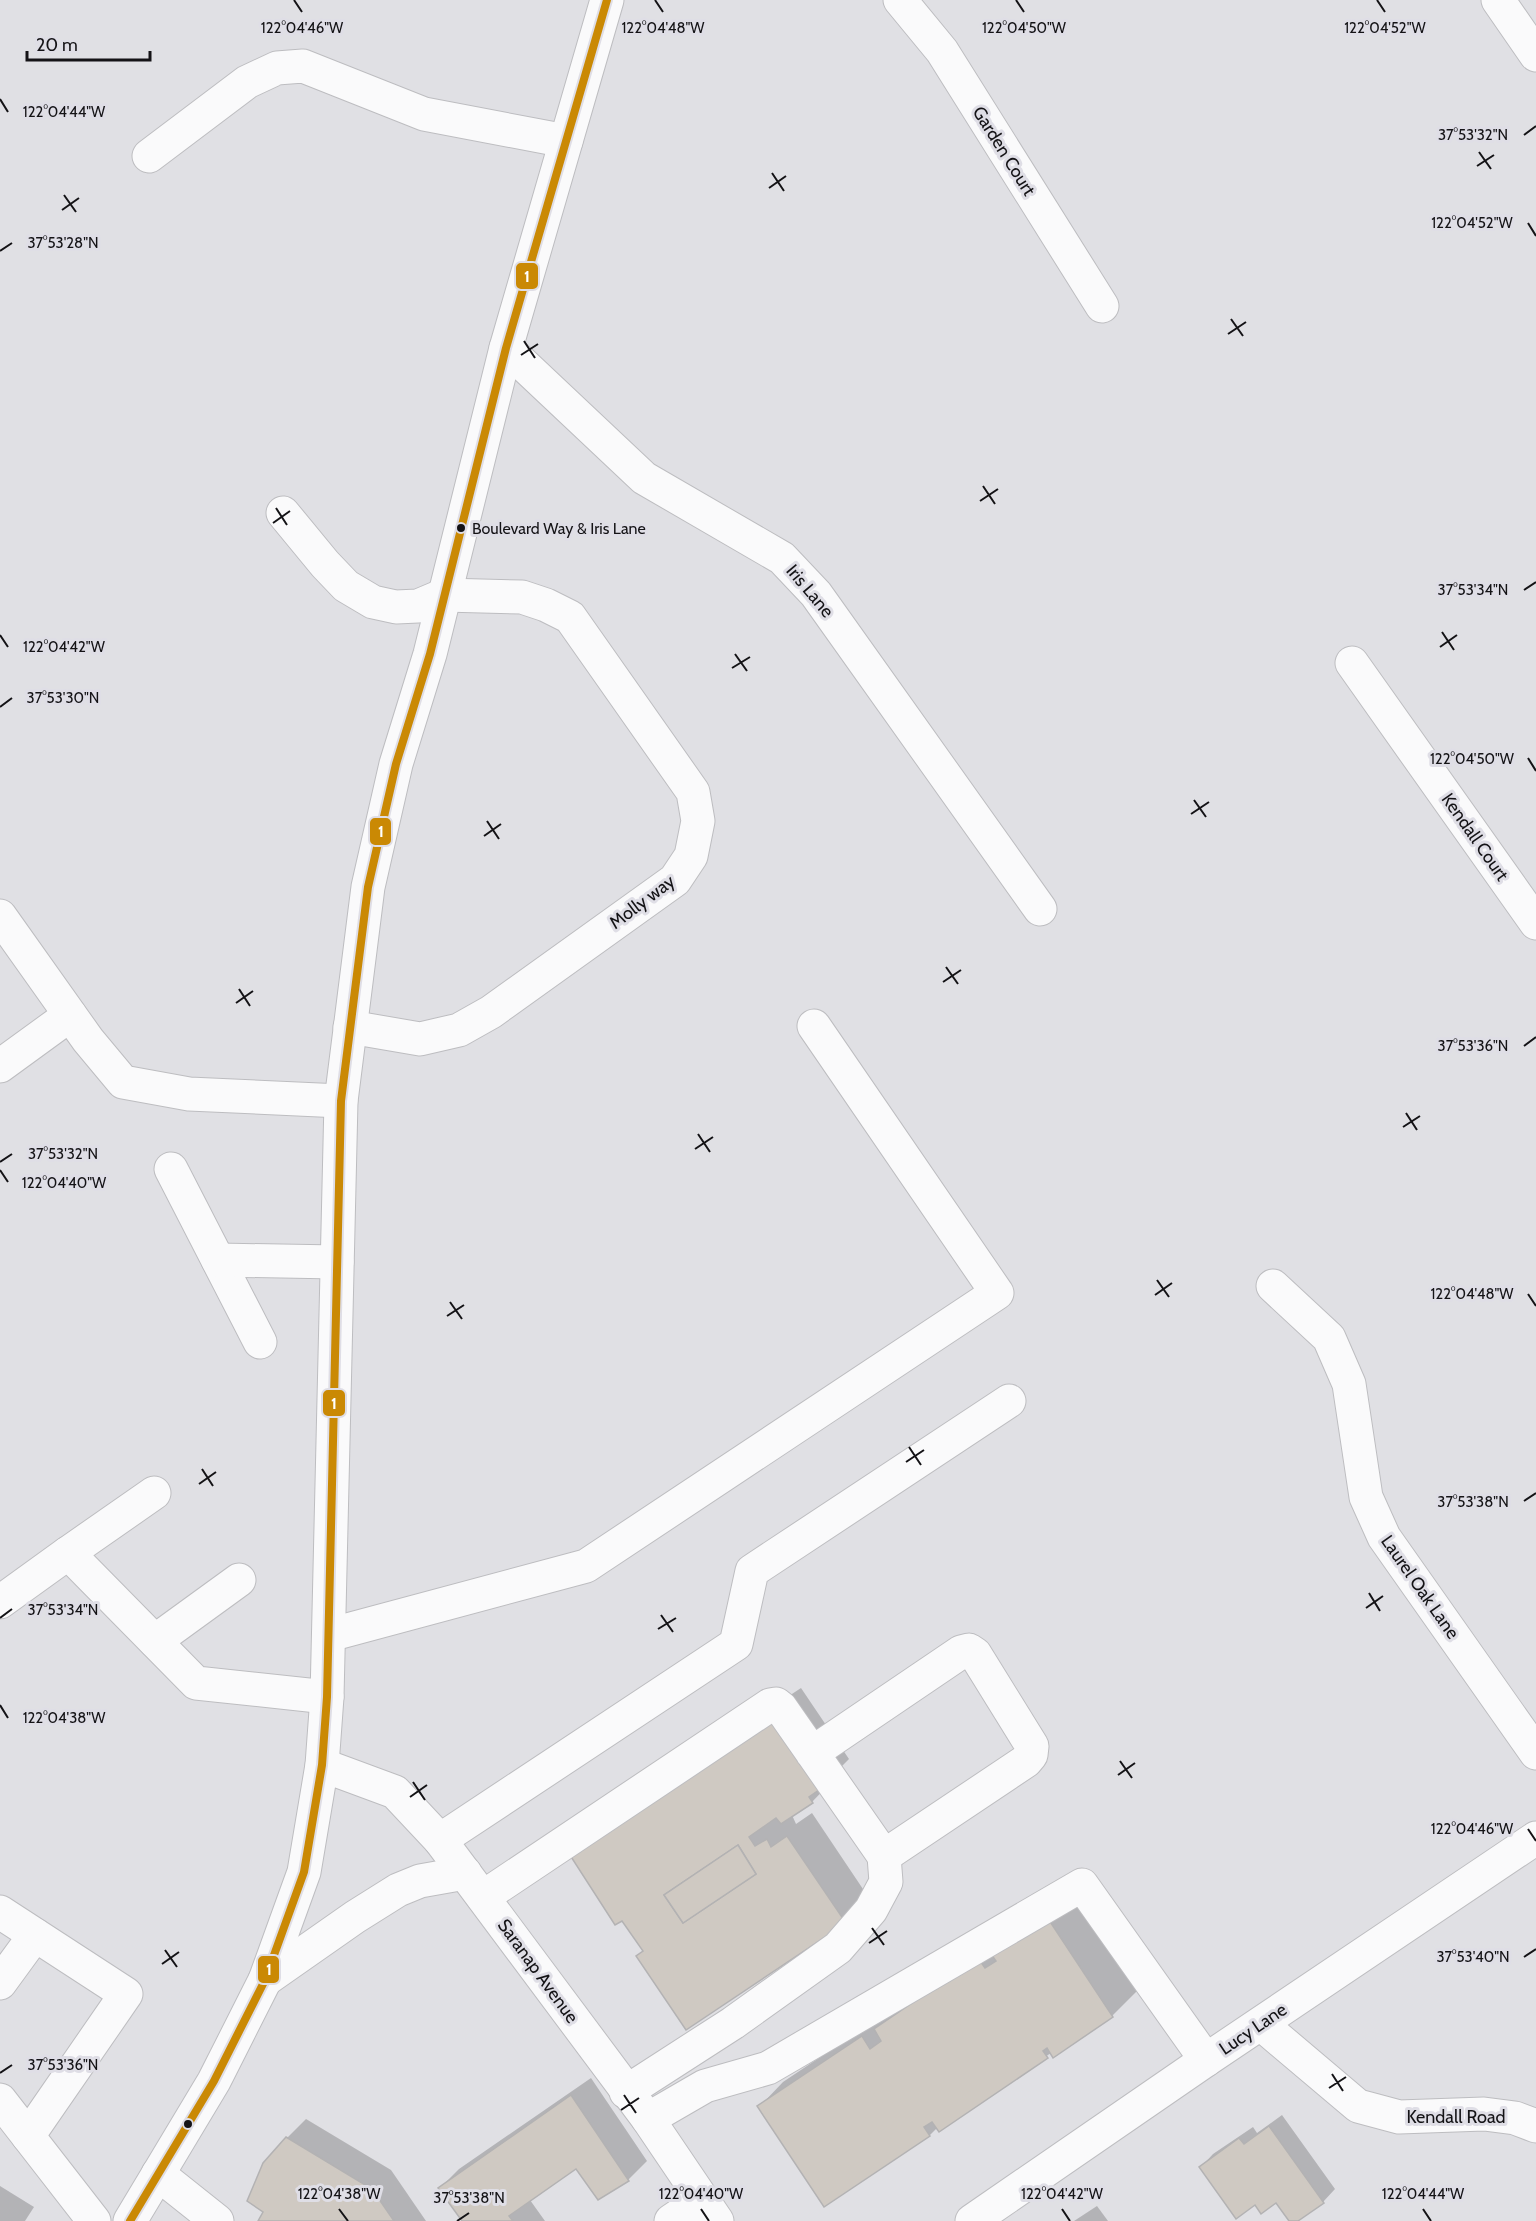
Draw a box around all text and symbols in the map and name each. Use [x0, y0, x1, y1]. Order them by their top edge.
text: 122°04'46"W [261, 19, 344, 37]
text: 122°04'48"W [621, 19, 705, 37]
text: 122°04'50"W [982, 19, 1067, 37]
text: 122°04'52"W [1344, 19, 1427, 37]
scale bar [27, 24, 150, 62]
text: 20 m [36, 34, 78, 56]
street label: Garden Court [968, 102, 1040, 200]
text: 122°04'44"W [23, 103, 106, 121]
text: 37°53'32"N [1438, 126, 1508, 144]
text: 122°04'52"W [1431, 214, 1514, 232]
text: 37°53'28"N [27, 234, 99, 252]
line badge: 1 [515, 262, 539, 290]
text: 1 [524, 267, 530, 286]
place label: Boulevard Way & Iris Lane [472, 519, 646, 538]
marker: Boulevard Way & Iris Lane [455, 522, 467, 534]
street label: Iris Lane [782, 560, 838, 622]
text: 37°53'34"N [1438, 581, 1508, 599]
text: 122°04'42"W [23, 638, 106, 656]
text: 37°53'30"N [27, 689, 99, 707]
text: 122°04'50"W [1430, 750, 1515, 768]
street label: Kendall Court [1437, 789, 1513, 885]
line badge: 1 [369, 817, 392, 846]
text: 1 [378, 822, 384, 841]
street label: Molly way [605, 870, 679, 934]
text: 37°53'36"N [1438, 1037, 1508, 1055]
text: 37°53'32"N [28, 1145, 98, 1163]
text: 122°04'40"W [22, 1174, 107, 1192]
text: 122°04'48"W [1430, 1285, 1514, 1303]
line badge: 1 [322, 1389, 346, 1417]
text: 1 [331, 1394, 337, 1413]
text: 37°53'38"N [1437, 1493, 1509, 1511]
street label: Laurel Oak Lane [1376, 1531, 1464, 1643]
text: 37°53'34"N [28, 1601, 98, 1619]
text: 122°04'38"W [23, 1709, 106, 1727]
text: 122°04'46"W [1431, 1820, 1514, 1838]
street label: Saranap Avenue [493, 1915, 583, 2027]
text: 37°53'40"N [1436, 1948, 1510, 1966]
line badge: 1 [257, 1955, 280, 1984]
text: 1 [266, 1960, 272, 1979]
street label: Lucy Lane [1215, 1998, 1291, 2060]
text: 37°53'36"N [28, 2056, 98, 2074]
street label: Kendall Road [1406, 2106, 1506, 2128]
unlabelled marker [182, 2118, 194, 2130]
text: 122°04'38"W [298, 2185, 381, 2203]
text: 122°04'40"W [659, 2185, 744, 2203]
text: 122°04'42"W [1021, 2185, 1104, 2203]
text: 122°04'44"W [1382, 2185, 1465, 2203]
text: 37°53'38"N [433, 2189, 505, 2207]

